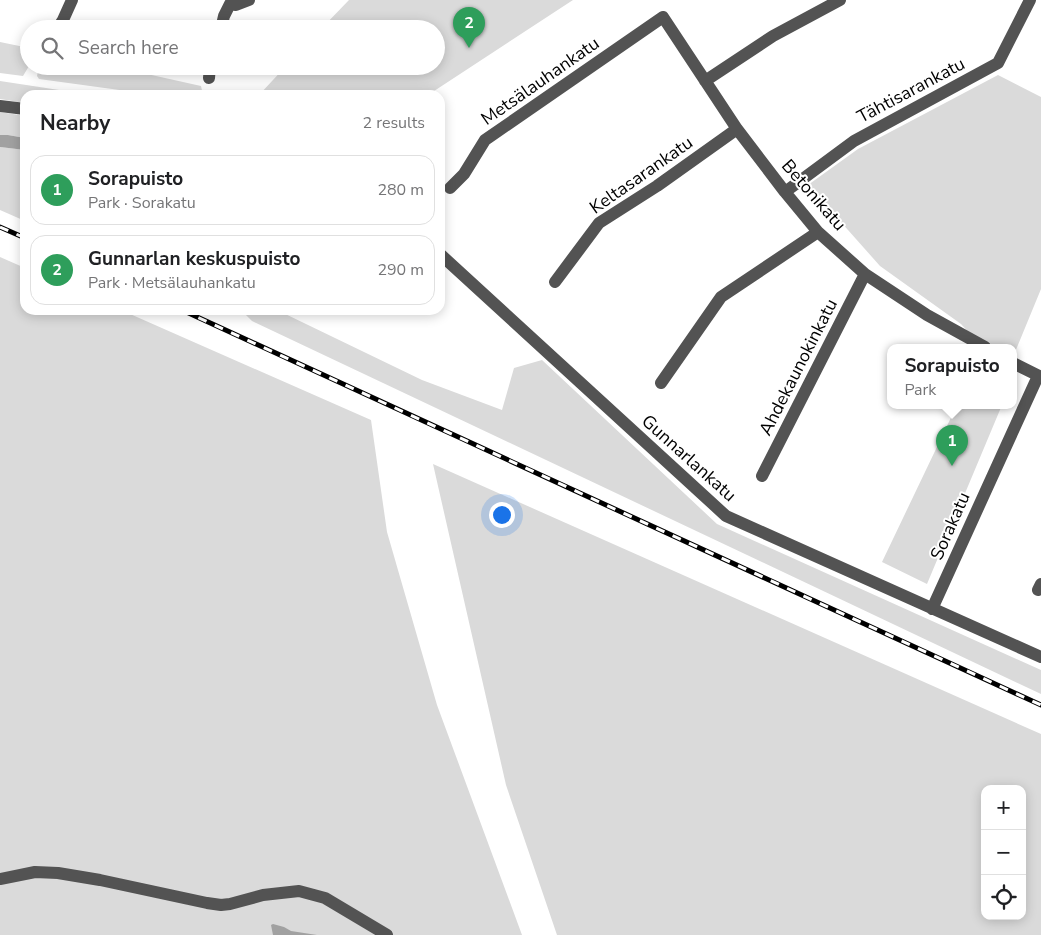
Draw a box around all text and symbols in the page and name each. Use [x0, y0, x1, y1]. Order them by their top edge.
pin: 2 [453, 7, 485, 48]
search box [20, 20, 445, 75]
street label: Metsälauhankatu [476, 31, 604, 131]
icon: search [38, 34, 66, 62]
text: Search here [78, 35, 179, 61]
street label: Tähtisarankatu [853, 52, 969, 128]
text: Nearby [40, 109, 110, 137]
text: 2 results [363, 112, 425, 134]
street label: Keltasarankatu [585, 131, 697, 219]
street label: Betonikatu [776, 154, 852, 236]
text: Sorapuisto [88, 166, 183, 192]
text: 1 [52, 179, 62, 201]
text: 280 m [377, 179, 424, 201]
text: Park · Sorakatu [88, 192, 196, 214]
text: Gunnarlan keskuspuisto [88, 246, 300, 272]
text: 2 [52, 259, 62, 281]
text: 290 m [377, 259, 424, 281]
text: Park · Metsälauhankatu [88, 272, 256, 294]
street label: Ahdekaunokinkatu [753, 295, 843, 439]
popup [887, 344, 1017, 409]
text: Sorapuisto [904, 353, 1000, 379]
text: Park [904, 379, 936, 401]
street label: Gunnarlankatu [637, 409, 741, 507]
pin: 1 [936, 425, 968, 466]
street label: Sorakatu [924, 488, 976, 564]
your location [489, 502, 515, 528]
map controls [981, 785, 1026, 920]
button: + [981, 785, 1026, 830]
button: − [981, 830, 1026, 875]
button: locate [981, 875, 1026, 920]

